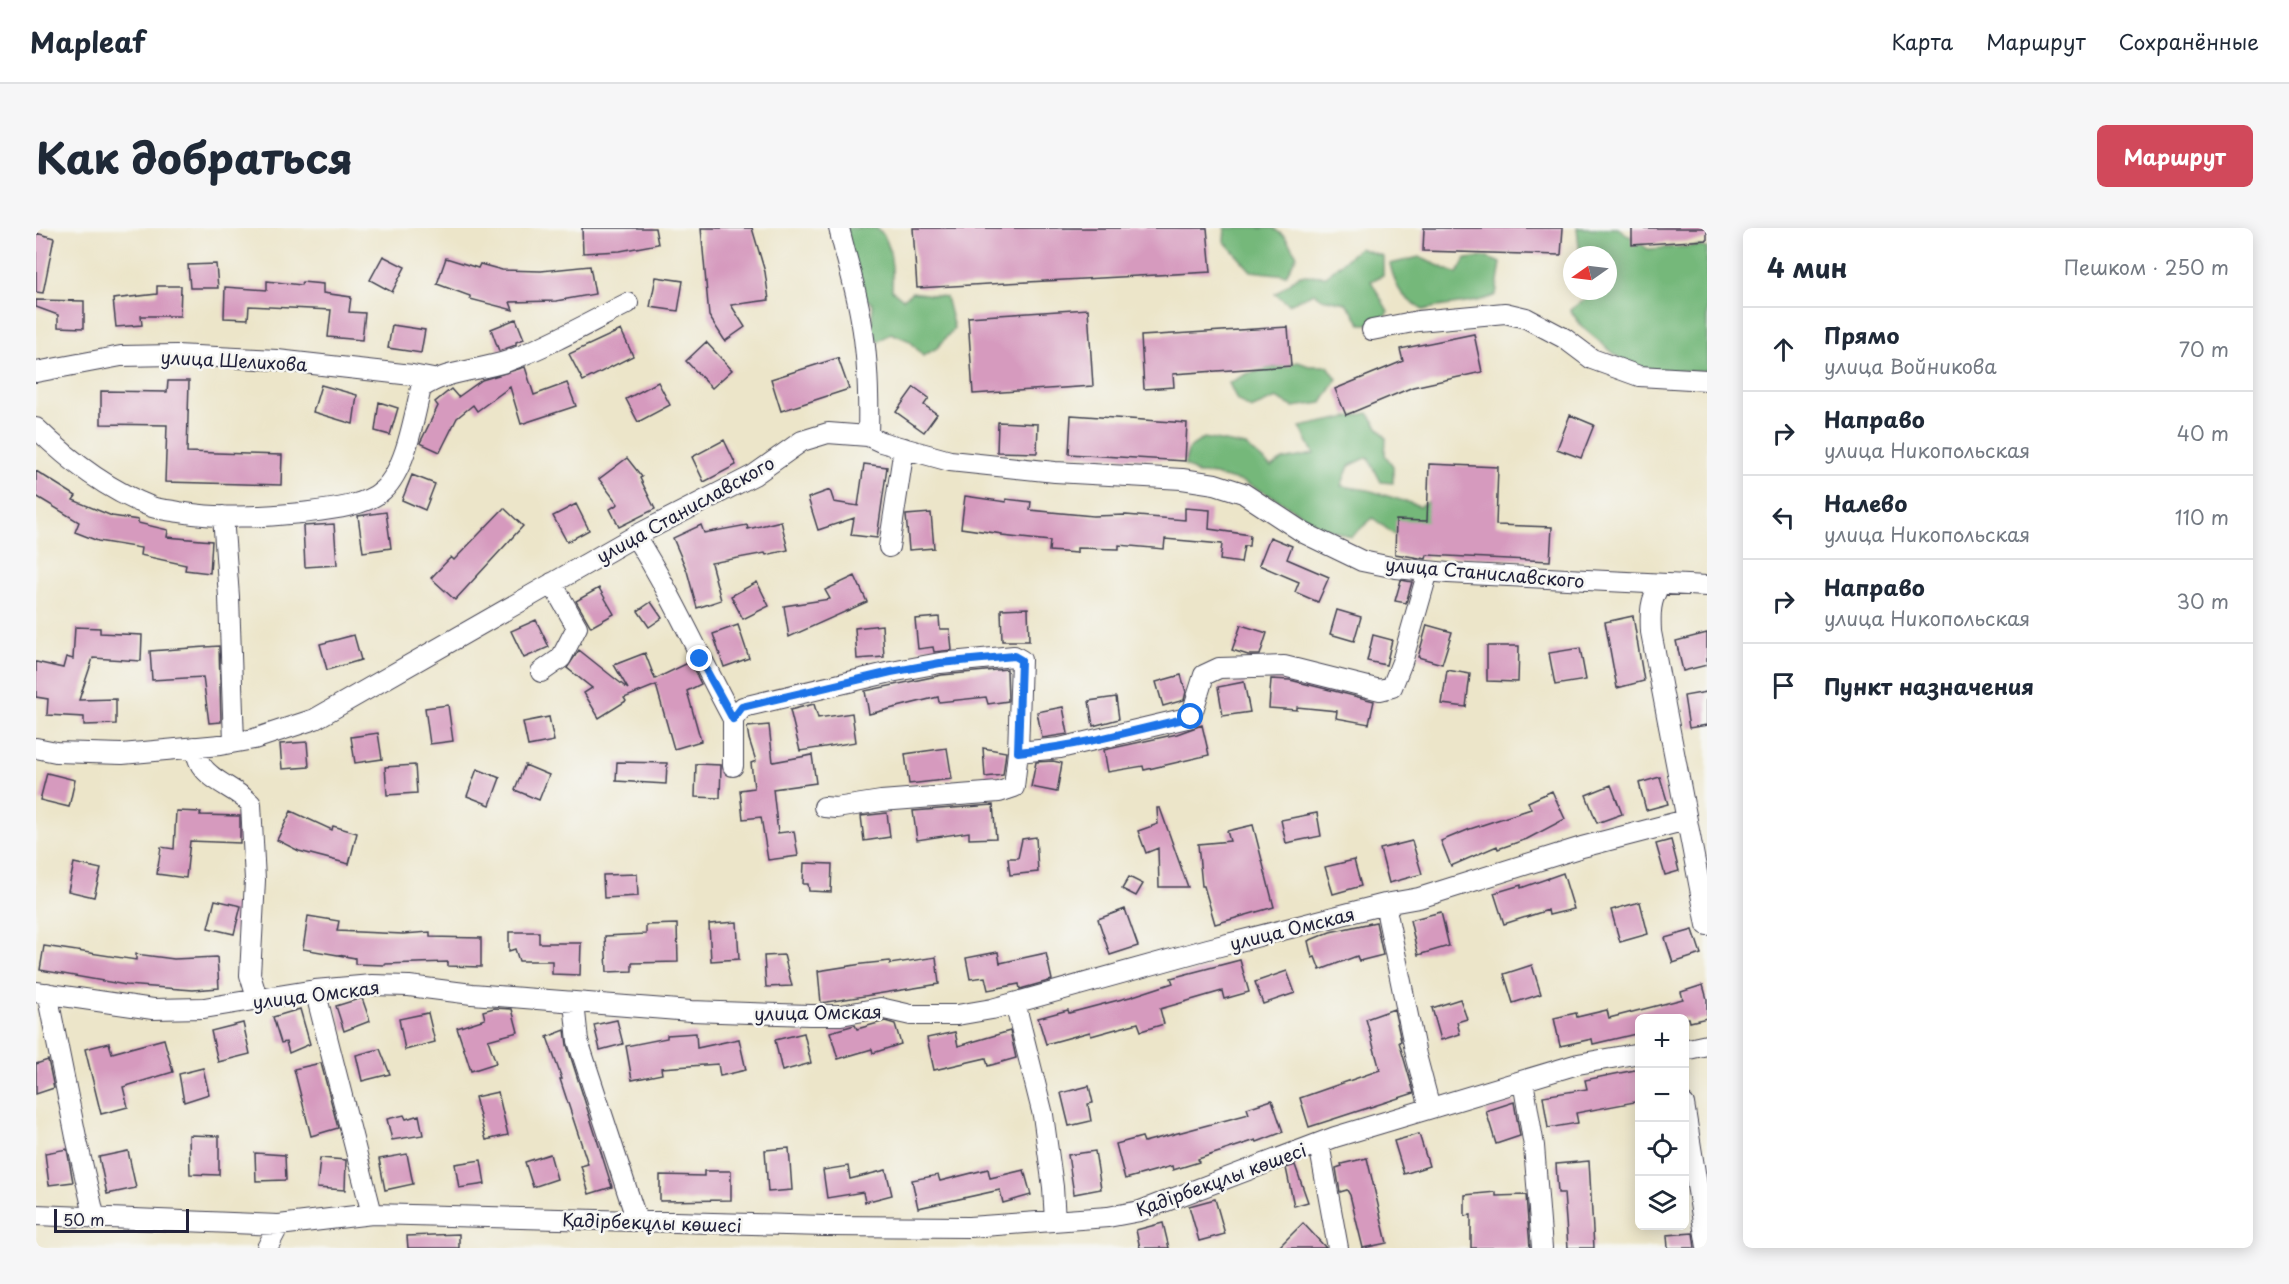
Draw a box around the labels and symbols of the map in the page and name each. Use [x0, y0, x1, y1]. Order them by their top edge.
north arrow [1563, 246, 1617, 300]
street label: улица Шелихова [160, 343, 309, 377]
street label: улица Станиславского [591, 449, 779, 569]
street label: улица Станиславского [1384, 550, 1586, 594]
route end [686, 645, 712, 671]
route start [1177, 703, 1203, 729]
street label: улица Омская [1227, 899, 1357, 957]
street label: улица Омская [251, 973, 381, 1015]
street label: улица Омская [754, 997, 882, 1027]
street label: Қадірбекұлы көшесі [1132, 1136, 1310, 1222]
street label: Қадірбекұлы көшесі [562, 1205, 742, 1239]
scale bar [54, 1206, 189, 1234]

